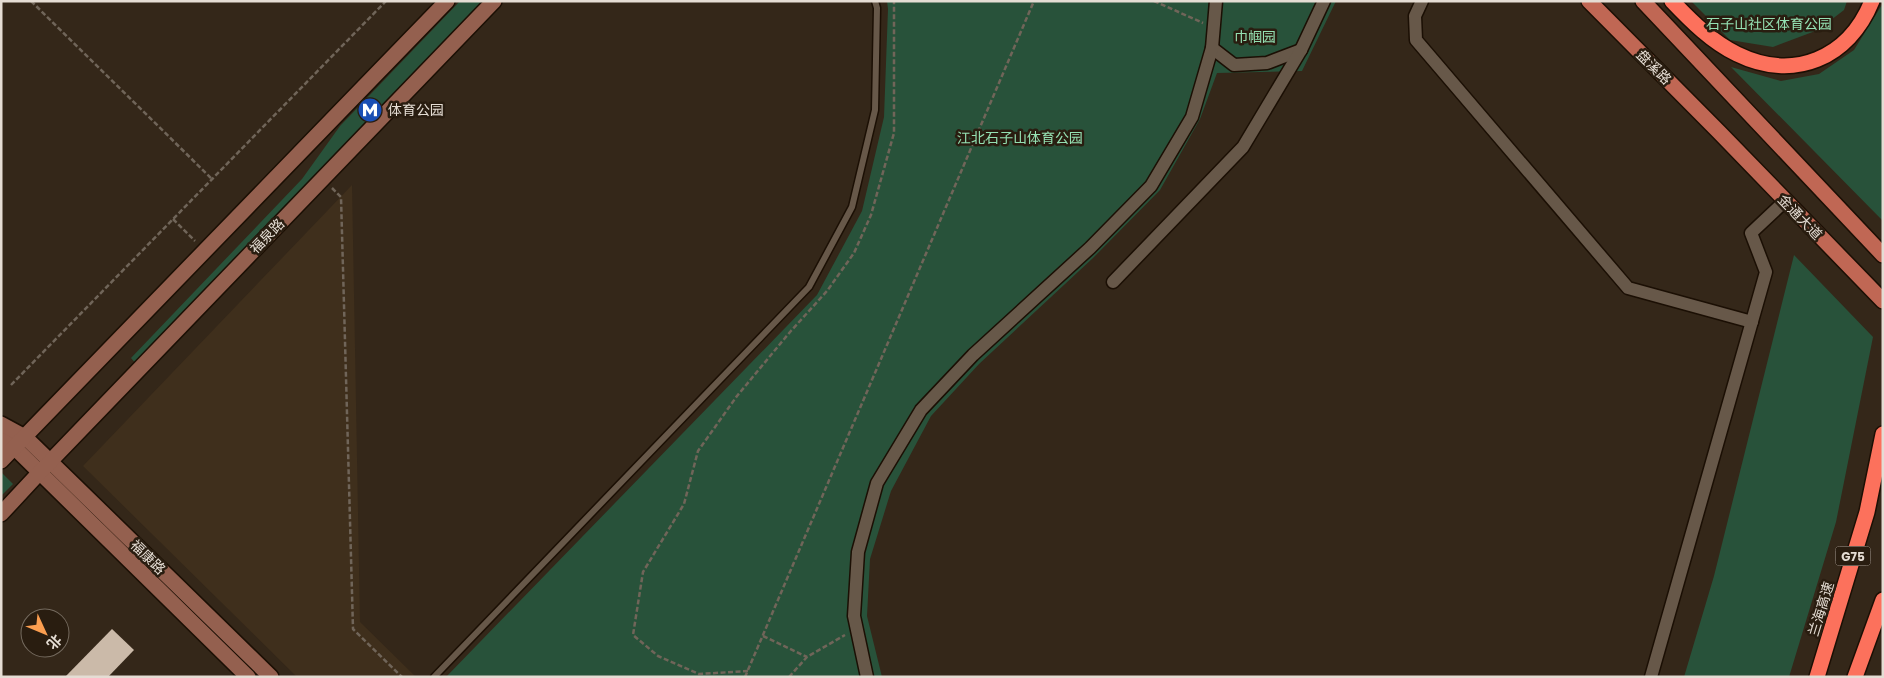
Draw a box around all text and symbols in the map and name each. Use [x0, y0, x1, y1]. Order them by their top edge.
park label: 石子山社区体育公园 [1706, 14, 1832, 34]
park label: 巾帼园 [1234, 27, 1276, 47]
street label: 盘溪路 [1632, 45, 1676, 89]
metro station icon: 体育公园 [357, 97, 383, 123]
place label: 体育公园 [388, 100, 444, 120]
park label: 江北石子山体育公园 [957, 128, 1083, 148]
street label: 金通大道 [1773, 190, 1827, 244]
street label: 福泉路 [245, 214, 289, 258]
street label: 福康路 [126, 535, 170, 579]
road number: G75 [1836, 546, 1870, 566]
street label: 兰海高速 [1803, 579, 1839, 639]
north arrow [20, 608, 70, 658]
text: 北 [42, 630, 66, 654]

